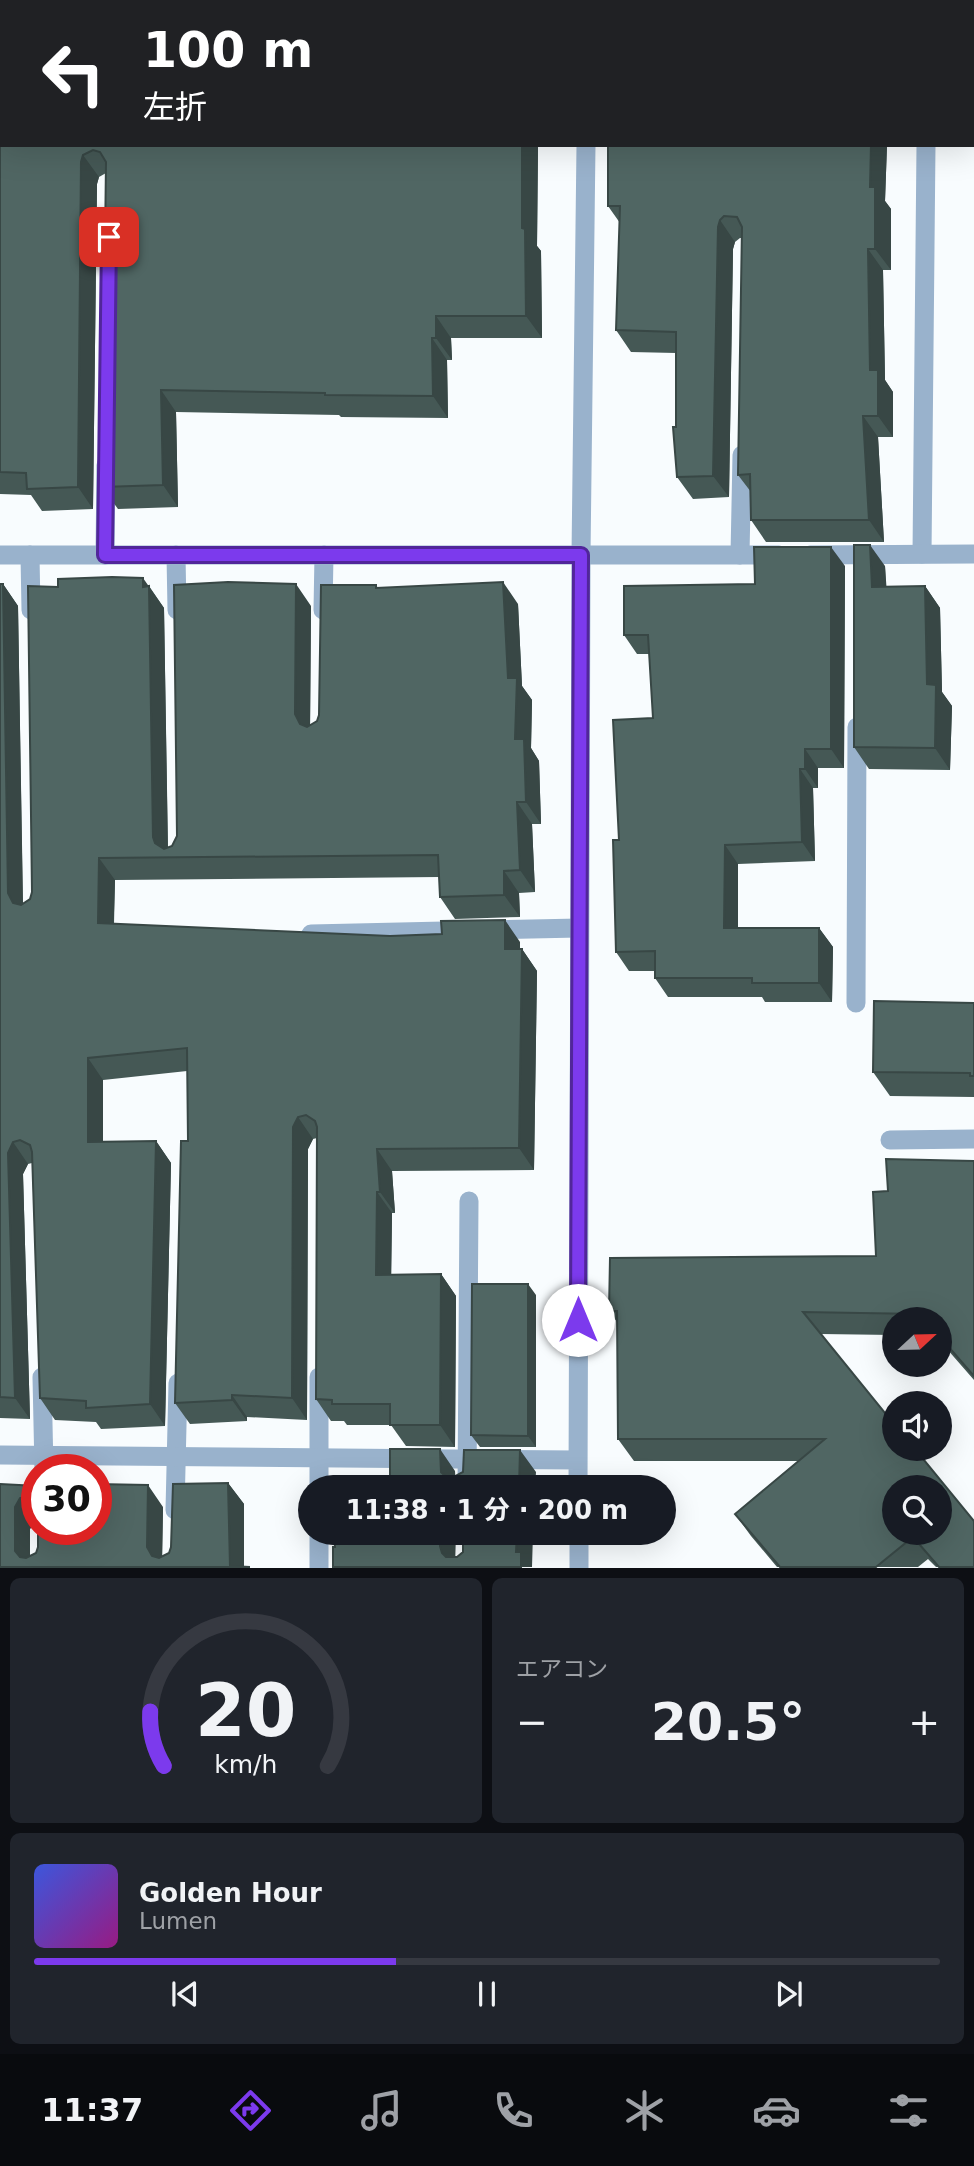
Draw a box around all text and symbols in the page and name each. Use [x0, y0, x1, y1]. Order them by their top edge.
text: 100 m [143, 22, 313, 79]
icon: left [28, 28, 119, 119]
text: 左折 [143, 88, 207, 126]
pin [79, 207, 139, 267]
icon: arrive [90, 218, 128, 256]
position arrow [541, 1283, 615, 1357]
north arrow [882, 1307, 952, 1377]
map controls [882, 1307, 952, 1545]
button: sound [882, 1391, 952, 1461]
speed limit sign: 30 [21, 1454, 112, 1545]
button: search [882, 1475, 952, 1545]
text: 11:38 · 1 分 · 200 m [346, 1495, 628, 1525]
text: エアコン [516, 1656, 608, 1682]
text: 20 [195, 1669, 297, 1754]
text: 20.5° [651, 1692, 805, 1752]
text: − [516, 1700, 548, 1744]
text: + [908, 1700, 940, 1744]
text: km/h [214, 1750, 278, 1779]
text: Golden Hour [139, 1878, 322, 1908]
text: Lumen [139, 1908, 217, 1934]
icon: previous [166, 1975, 204, 2013]
icon: pause [468, 1975, 506, 2013]
icon: next [770, 1975, 808, 2013]
icon: directions [226, 2086, 275, 2135]
icon: music [357, 2086, 406, 2135]
icon: phone [489, 2086, 538, 2135]
icon: climate [620, 2086, 669, 2135]
icon: car [752, 2086, 801, 2135]
icon: filters [884, 2086, 933, 2135]
text: 11:37 [41, 2091, 143, 2129]

